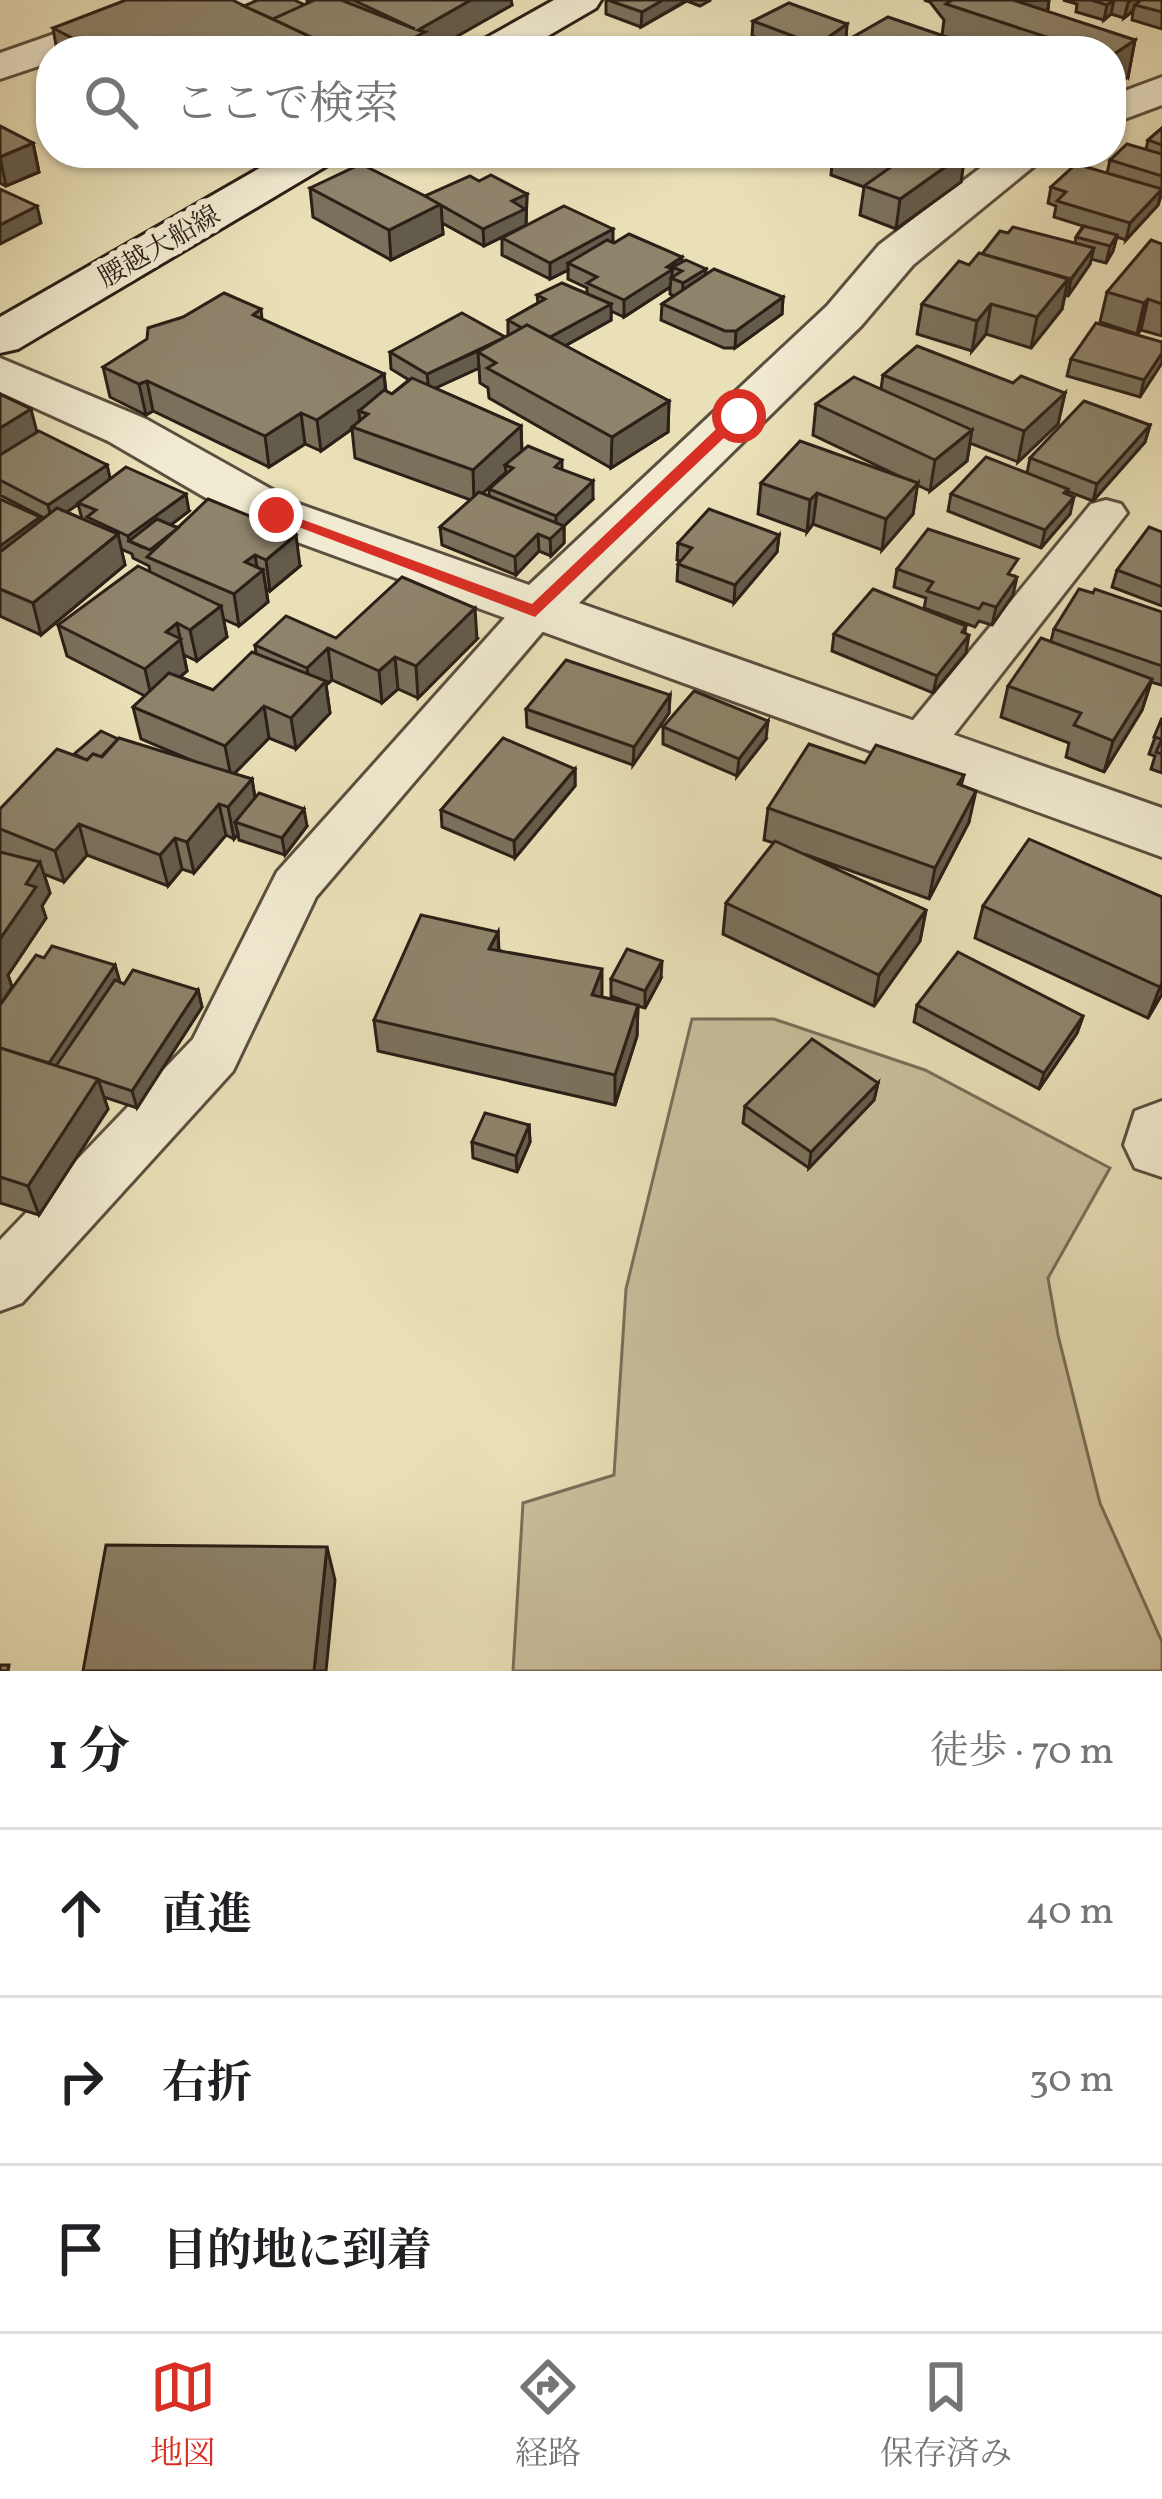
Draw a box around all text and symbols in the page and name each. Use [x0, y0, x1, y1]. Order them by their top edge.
search box [36, 36, 1126, 168]
icon: search [78, 69, 144, 135]
text: ここで検索 [174, 75, 399, 138]
street label: 腰越大船線 [92, 198, 228, 298]
route start [712, 389, 766, 443]
route end [249, 488, 303, 542]
text: 1 分 [48, 1719, 130, 1790]
text: 徒歩 · 70 m [930, 1726, 1114, 1780]
icon: ahead [48, 1880, 114, 1946]
text: 直進 [162, 1886, 252, 1949]
text: 40 m [1026, 1886, 1114, 1940]
icon: right [48, 2048, 114, 2114]
text: 右折 [162, 2054, 252, 2117]
text: 30 m [1029, 2054, 1114, 2108]
icon: arrive [48, 2216, 114, 2282]
text: 目的地に到着 [162, 2222, 432, 2285]
tab: 地図 [150, 2354, 216, 2479]
tab: 経路 [515, 2354, 581, 2479]
tab: 保存済み [880, 2354, 1012, 2479]

